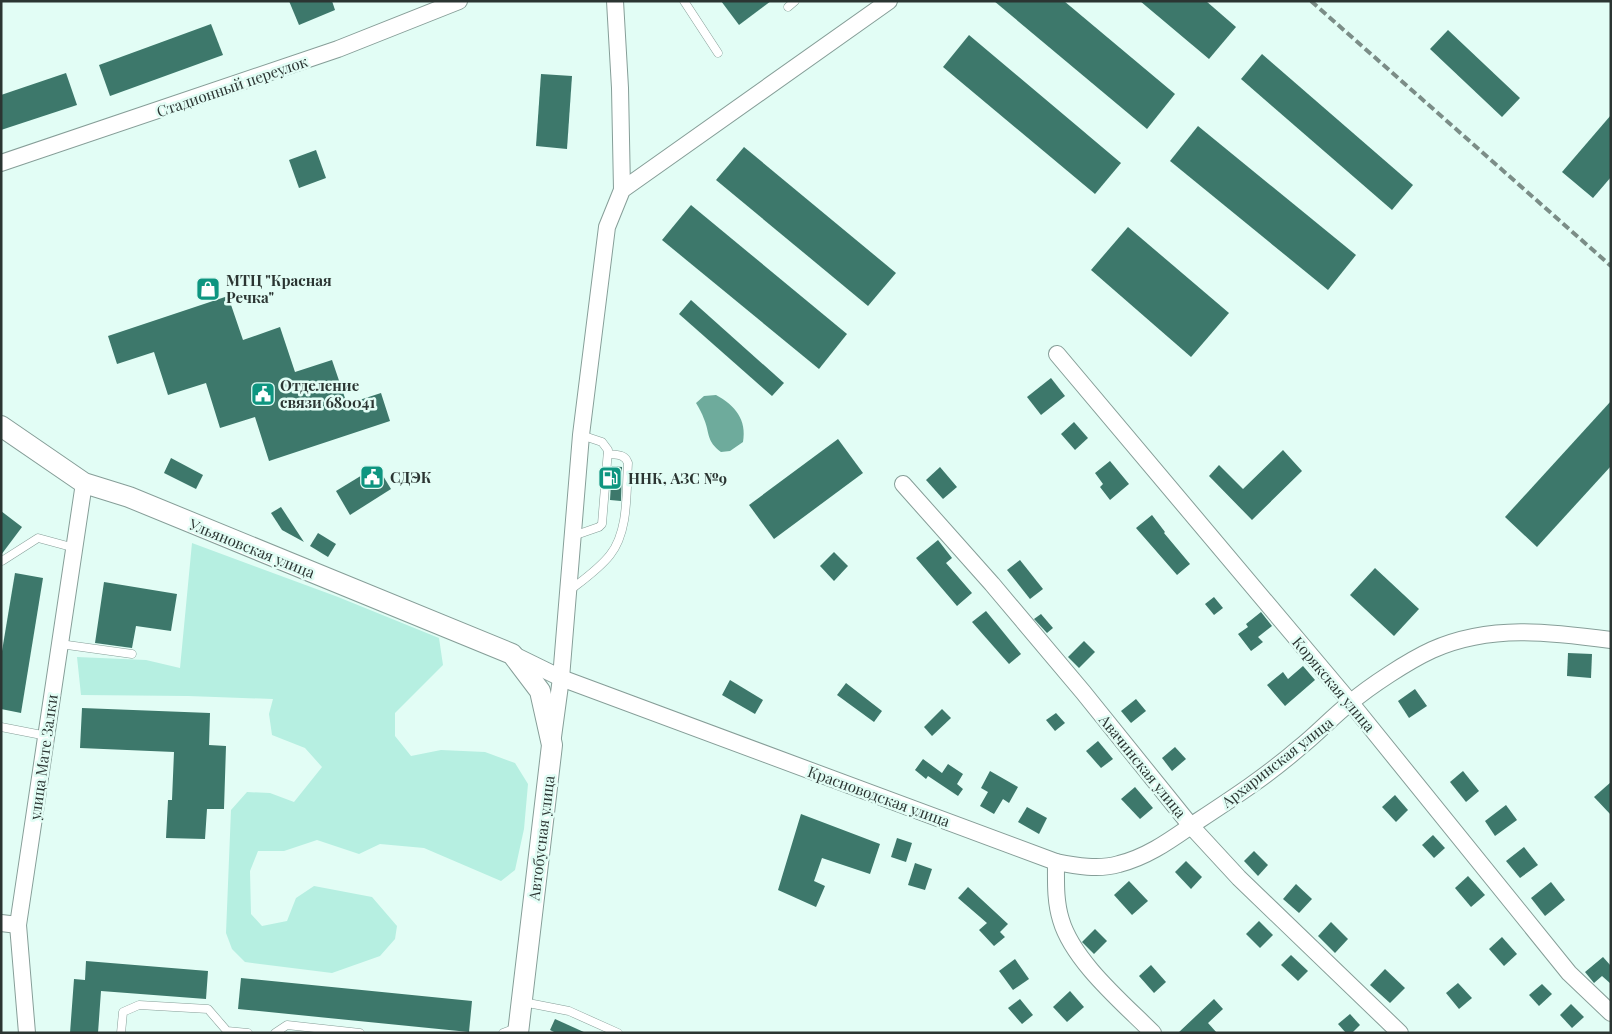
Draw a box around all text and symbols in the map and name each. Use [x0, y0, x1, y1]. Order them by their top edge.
street label: Стадионный переулок [154, 51, 311, 121]
place label: МТЦ "Красная Речка" [226, 270, 332, 307]
shop icon: МТЦ "Красная Речка" [195, 276, 221, 302]
place label: Отделение связи 680041 [280, 375, 375, 412]
public building icon: Отделение связи 680041 [250, 381, 276, 407]
public building icon: СДЭК [359, 464, 385, 490]
fuel station icon: ННК, АЗС №9 [597, 465, 623, 491]
place label: СДЭК [390, 467, 432, 487]
place label: ННК, АЗС №9 [628, 468, 727, 488]
street label: Ульяновская улица [185, 513, 318, 583]
street label: Корякская улица [1288, 632, 1380, 736]
street label: улица Мате Залки [24, 693, 62, 822]
street label: Авачинская улица [1095, 709, 1191, 822]
street label: Архаринская улица [1216, 712, 1337, 812]
street label: Красноводская улица [805, 761, 953, 831]
street label: Автобусная улица [523, 774, 559, 903]

